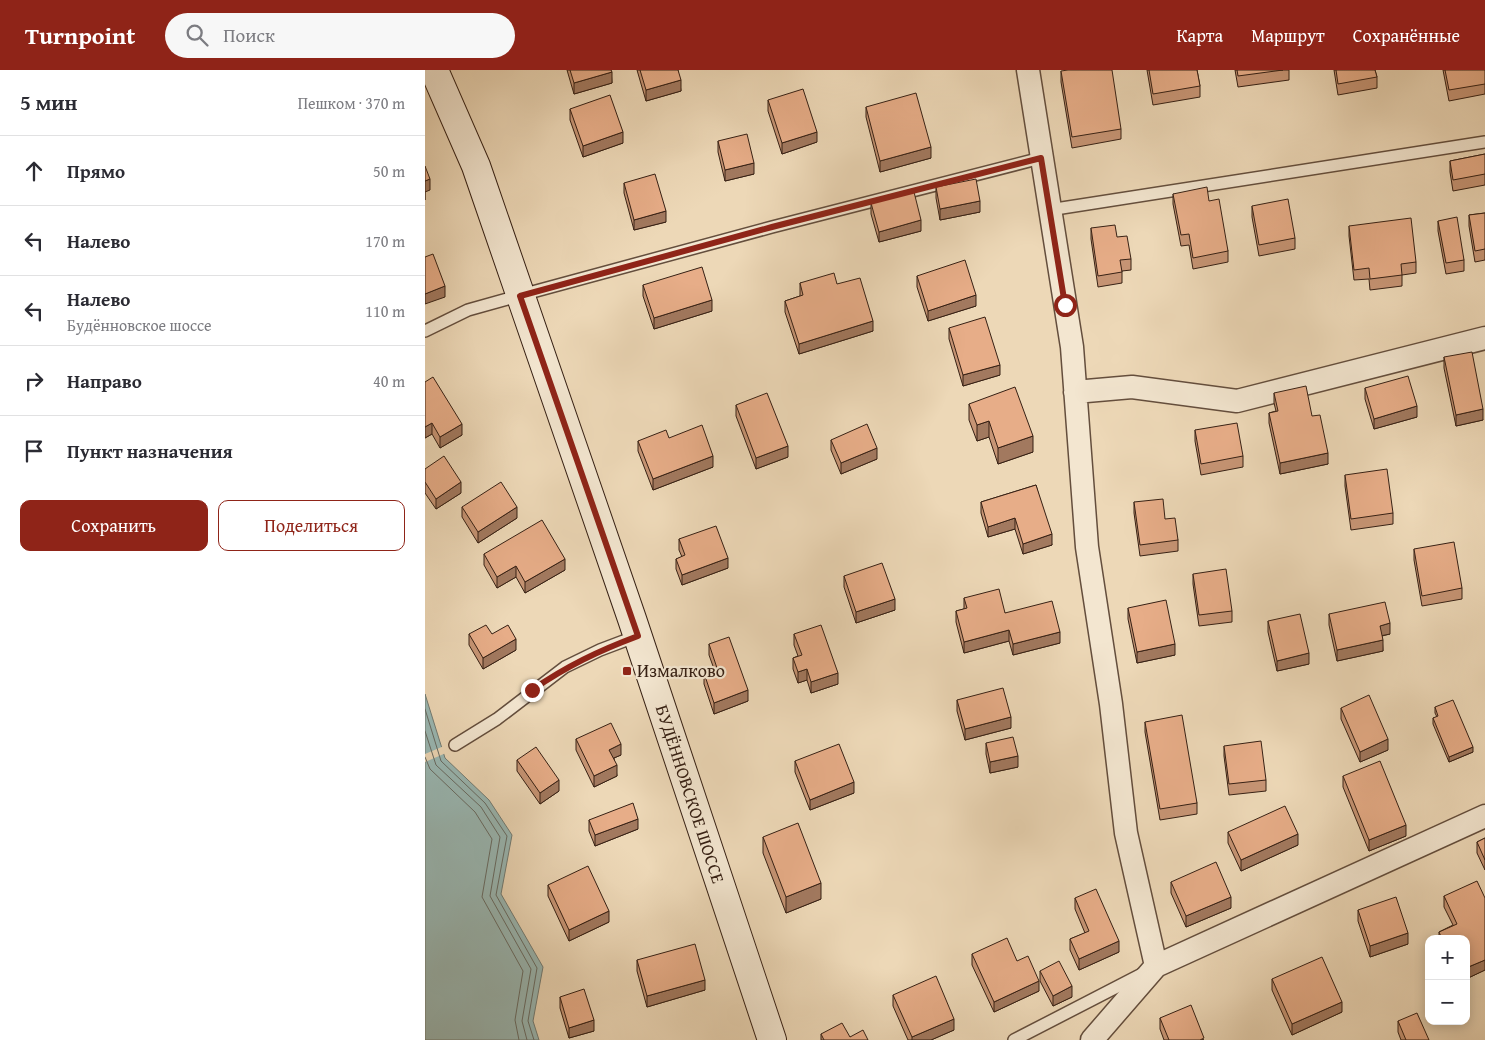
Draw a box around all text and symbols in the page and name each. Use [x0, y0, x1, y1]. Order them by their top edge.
search box [165, 13, 515, 58]
text: Turnpoint [25, 18, 135, 53]
icon: search [183, 21, 211, 49]
text: Поиск [223, 21, 275, 49]
text: Карта [1177, 22, 1223, 49]
text: Маршрут [1251, 22, 1325, 49]
text: Сохранённые [1353, 22, 1460, 49]
text: 5 мин [20, 87, 77, 118]
text: Пешком · 370 m [298, 91, 405, 115]
icon: ahead [20, 157, 48, 185]
text: Прямо [67, 157, 125, 185]
text: 50 m [373, 159, 405, 183]
icon: left [20, 227, 48, 255]
text: Налево [67, 227, 130, 255]
text: 170 m [365, 229, 405, 253]
text: Налево [67, 285, 130, 313]
route start [1054, 294, 1077, 317]
icon: left [20, 297, 48, 325]
text: 110 m [365, 299, 405, 323]
text: Будённовское шоссе [67, 313, 212, 337]
icon: right [20, 367, 48, 395]
text: Направо [67, 367, 142, 395]
text: 40 m [373, 369, 405, 393]
icon: arrive [20, 437, 48, 465]
text: Пункт назначения [67, 437, 233, 465]
button: Сохранить [20, 500, 208, 551]
button: Поделиться [218, 500, 405, 551]
place label: Измалково [637, 657, 725, 684]
marker: Измалково [621, 665, 633, 677]
route end [521, 679, 544, 702]
street label: БУДЁННОВСКОЕ ШОССЕ [649, 701, 732, 887]
map controls [1425, 935, 1470, 1025]
button: + [1425, 935, 1470, 980]
button: − [1425, 980, 1470, 1025]

